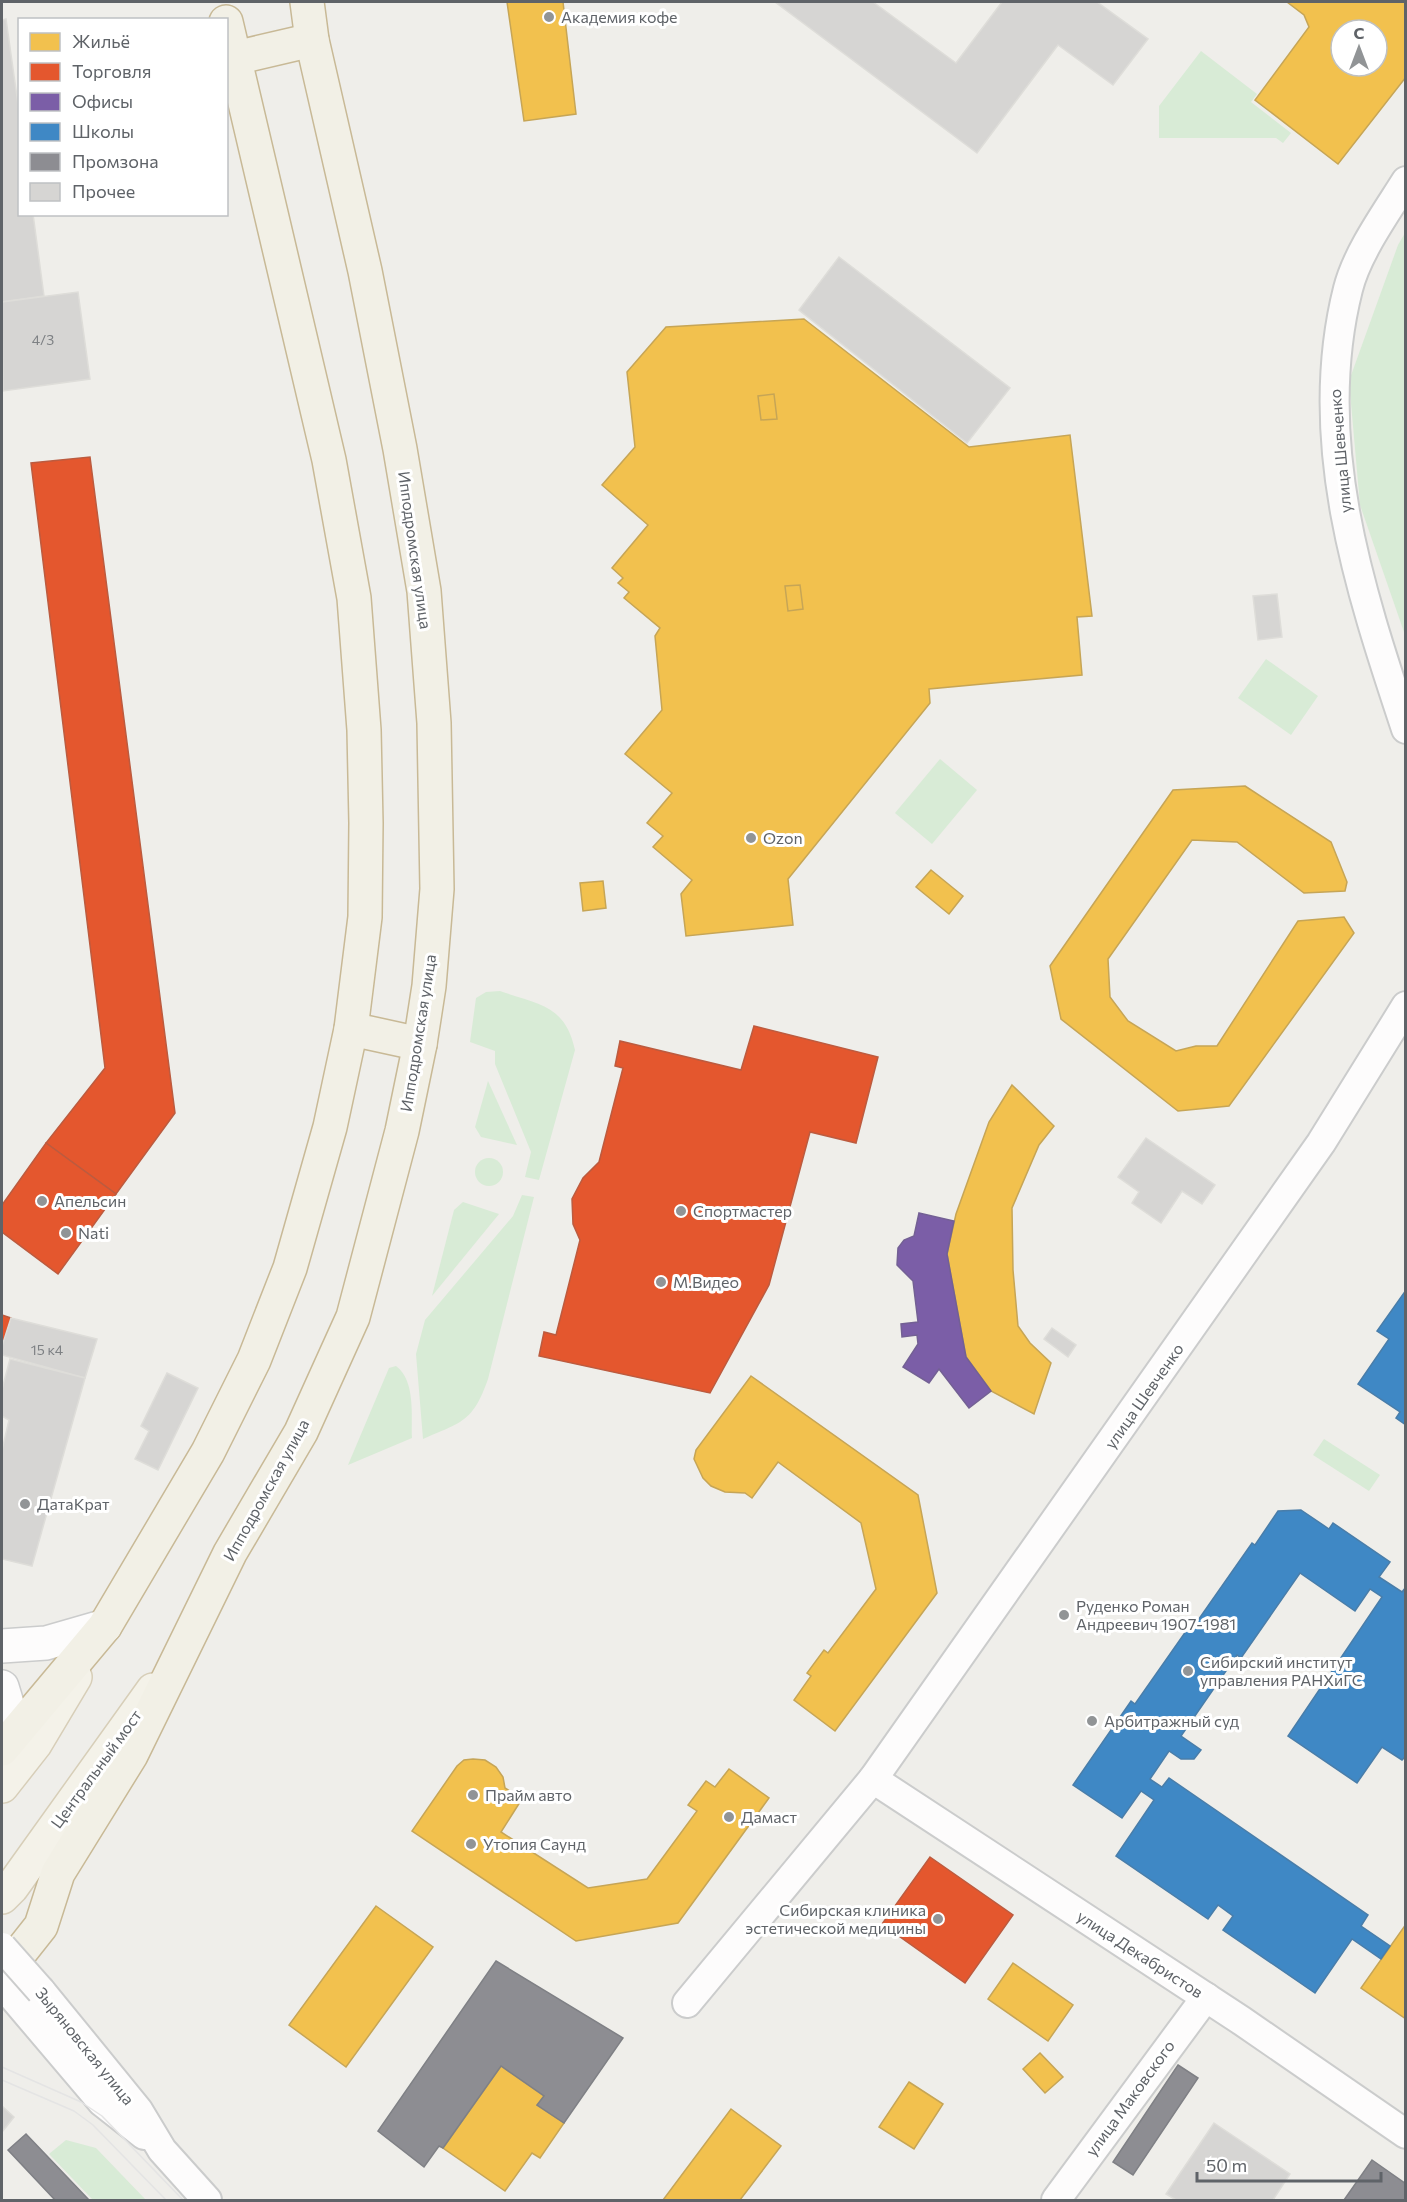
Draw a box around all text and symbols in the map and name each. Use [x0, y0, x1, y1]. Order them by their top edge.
place label: Академия кофе [561, 7, 678, 26]
marker: Академия кофе [542, 10, 556, 24]
legend [18, 18, 228, 216]
north arrow [1329, 18, 1389, 78]
text: С [1354, 23, 1365, 42]
text: Жильё [72, 30, 130, 52]
text: Торговля [72, 60, 151, 82]
text: Офисы [72, 90, 133, 112]
text: Школы [72, 120, 134, 142]
text: Промзона [72, 150, 159, 172]
text: Прочее [72, 180, 135, 202]
house number: 4/3 [32, 331, 54, 348]
street label: улица Шевченко [1325, 388, 1354, 514]
street label: Ипподромская улица [395, 470, 436, 630]
place label: Ozon [763, 828, 803, 847]
marker: Ozon [744, 831, 758, 845]
street label: Ипподромская улица [396, 953, 439, 1113]
place label: Апельсин [54, 1191, 126, 1210]
marker: Апельсин [35, 1194, 49, 1208]
place label: Спортмастер [693, 1201, 792, 1220]
marker: Спортмастер [674, 1204, 688, 1218]
place label: Nati [78, 1223, 109, 1242]
marker: Nati [59, 1226, 73, 1240]
place label: М.Видео [673, 1272, 739, 1291]
marker: М.Видео [654, 1275, 668, 1289]
street label: улица Шевченко [1100, 1339, 1187, 1452]
house number: 15 к4 [31, 1341, 64, 1358]
street label: Ипподромская улица [219, 1415, 312, 1564]
place label: ДатаКрат [37, 1494, 110, 1513]
marker: ДатаКрат [18, 1497, 32, 1511]
place label: Руденко Роман Андреевич 1907-1981 [1076, 1596, 1236, 1633]
marker: Руденко Роман Андреевич 1907-1981 [1057, 1608, 1071, 1622]
place label: Сибирский институт управления РАНХиГС [1200, 1652, 1363, 1689]
marker: Сибирский институт управления РАНХиГС [1181, 1664, 1195, 1678]
street label: Центральный мост [46, 1705, 145, 1832]
place label: Арбитражный суд [1104, 1711, 1240, 1730]
marker: Арбитражный суд [1085, 1714, 1099, 1728]
place label: Прайм авто [485, 1785, 572, 1804]
marker: Прайм авто [466, 1788, 480, 1802]
place label: Дамаст [741, 1807, 797, 1826]
marker: Дамаст [722, 1810, 736, 1824]
place label: Утопия Саунд [483, 1834, 586, 1853]
marker: Утопия Саунд [464, 1837, 478, 1851]
place label: Сибирская клиника эстетической медицины [745, 1900, 926, 1937]
street label: улица Декабристов [1074, 1906, 1207, 2001]
marker: Сибирская клиника эстетической медицины [931, 1912, 945, 1926]
street label: Зыряновская улица [32, 1983, 139, 2108]
street label: улица Маковского [1081, 2036, 1178, 2159]
scale bar [1197, 2145, 1382, 2183]
text: 50 m [1206, 2154, 1247, 2176]

